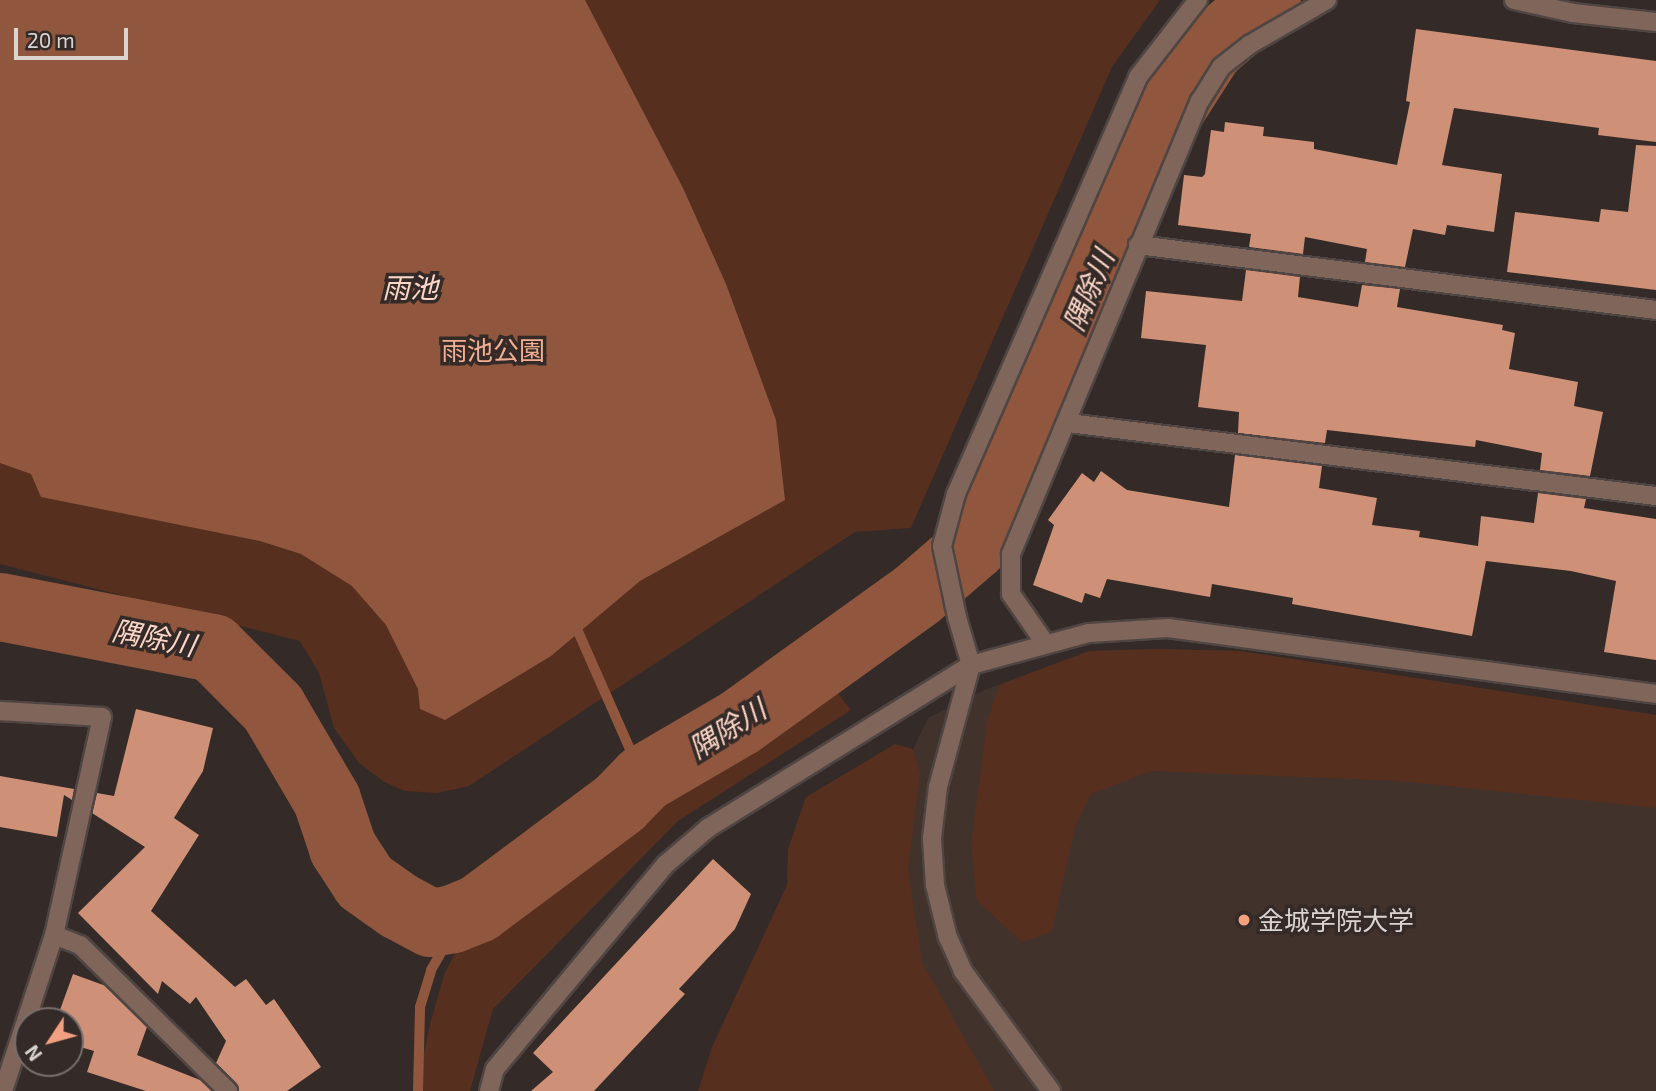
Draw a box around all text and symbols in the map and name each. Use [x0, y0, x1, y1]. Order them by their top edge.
scale bar [18, 14, 131, 58]
text: 20 m [27, 27, 75, 52]
water label: 隅除川 [1056, 245, 1120, 335]
water label: 雨池 [382, 270, 438, 304]
park label: 雨池公園 [441, 334, 545, 366]
water label: 隅除川 [110, 612, 198, 662]
water label: 隅除川 [682, 691, 772, 765]
place label: 金城学院大学 [1258, 904, 1414, 936]
marker: 金城学院大学 [1236, 912, 1252, 928]
north arrow [14, 1007, 84, 1077]
text: N [20, 1041, 47, 1066]

